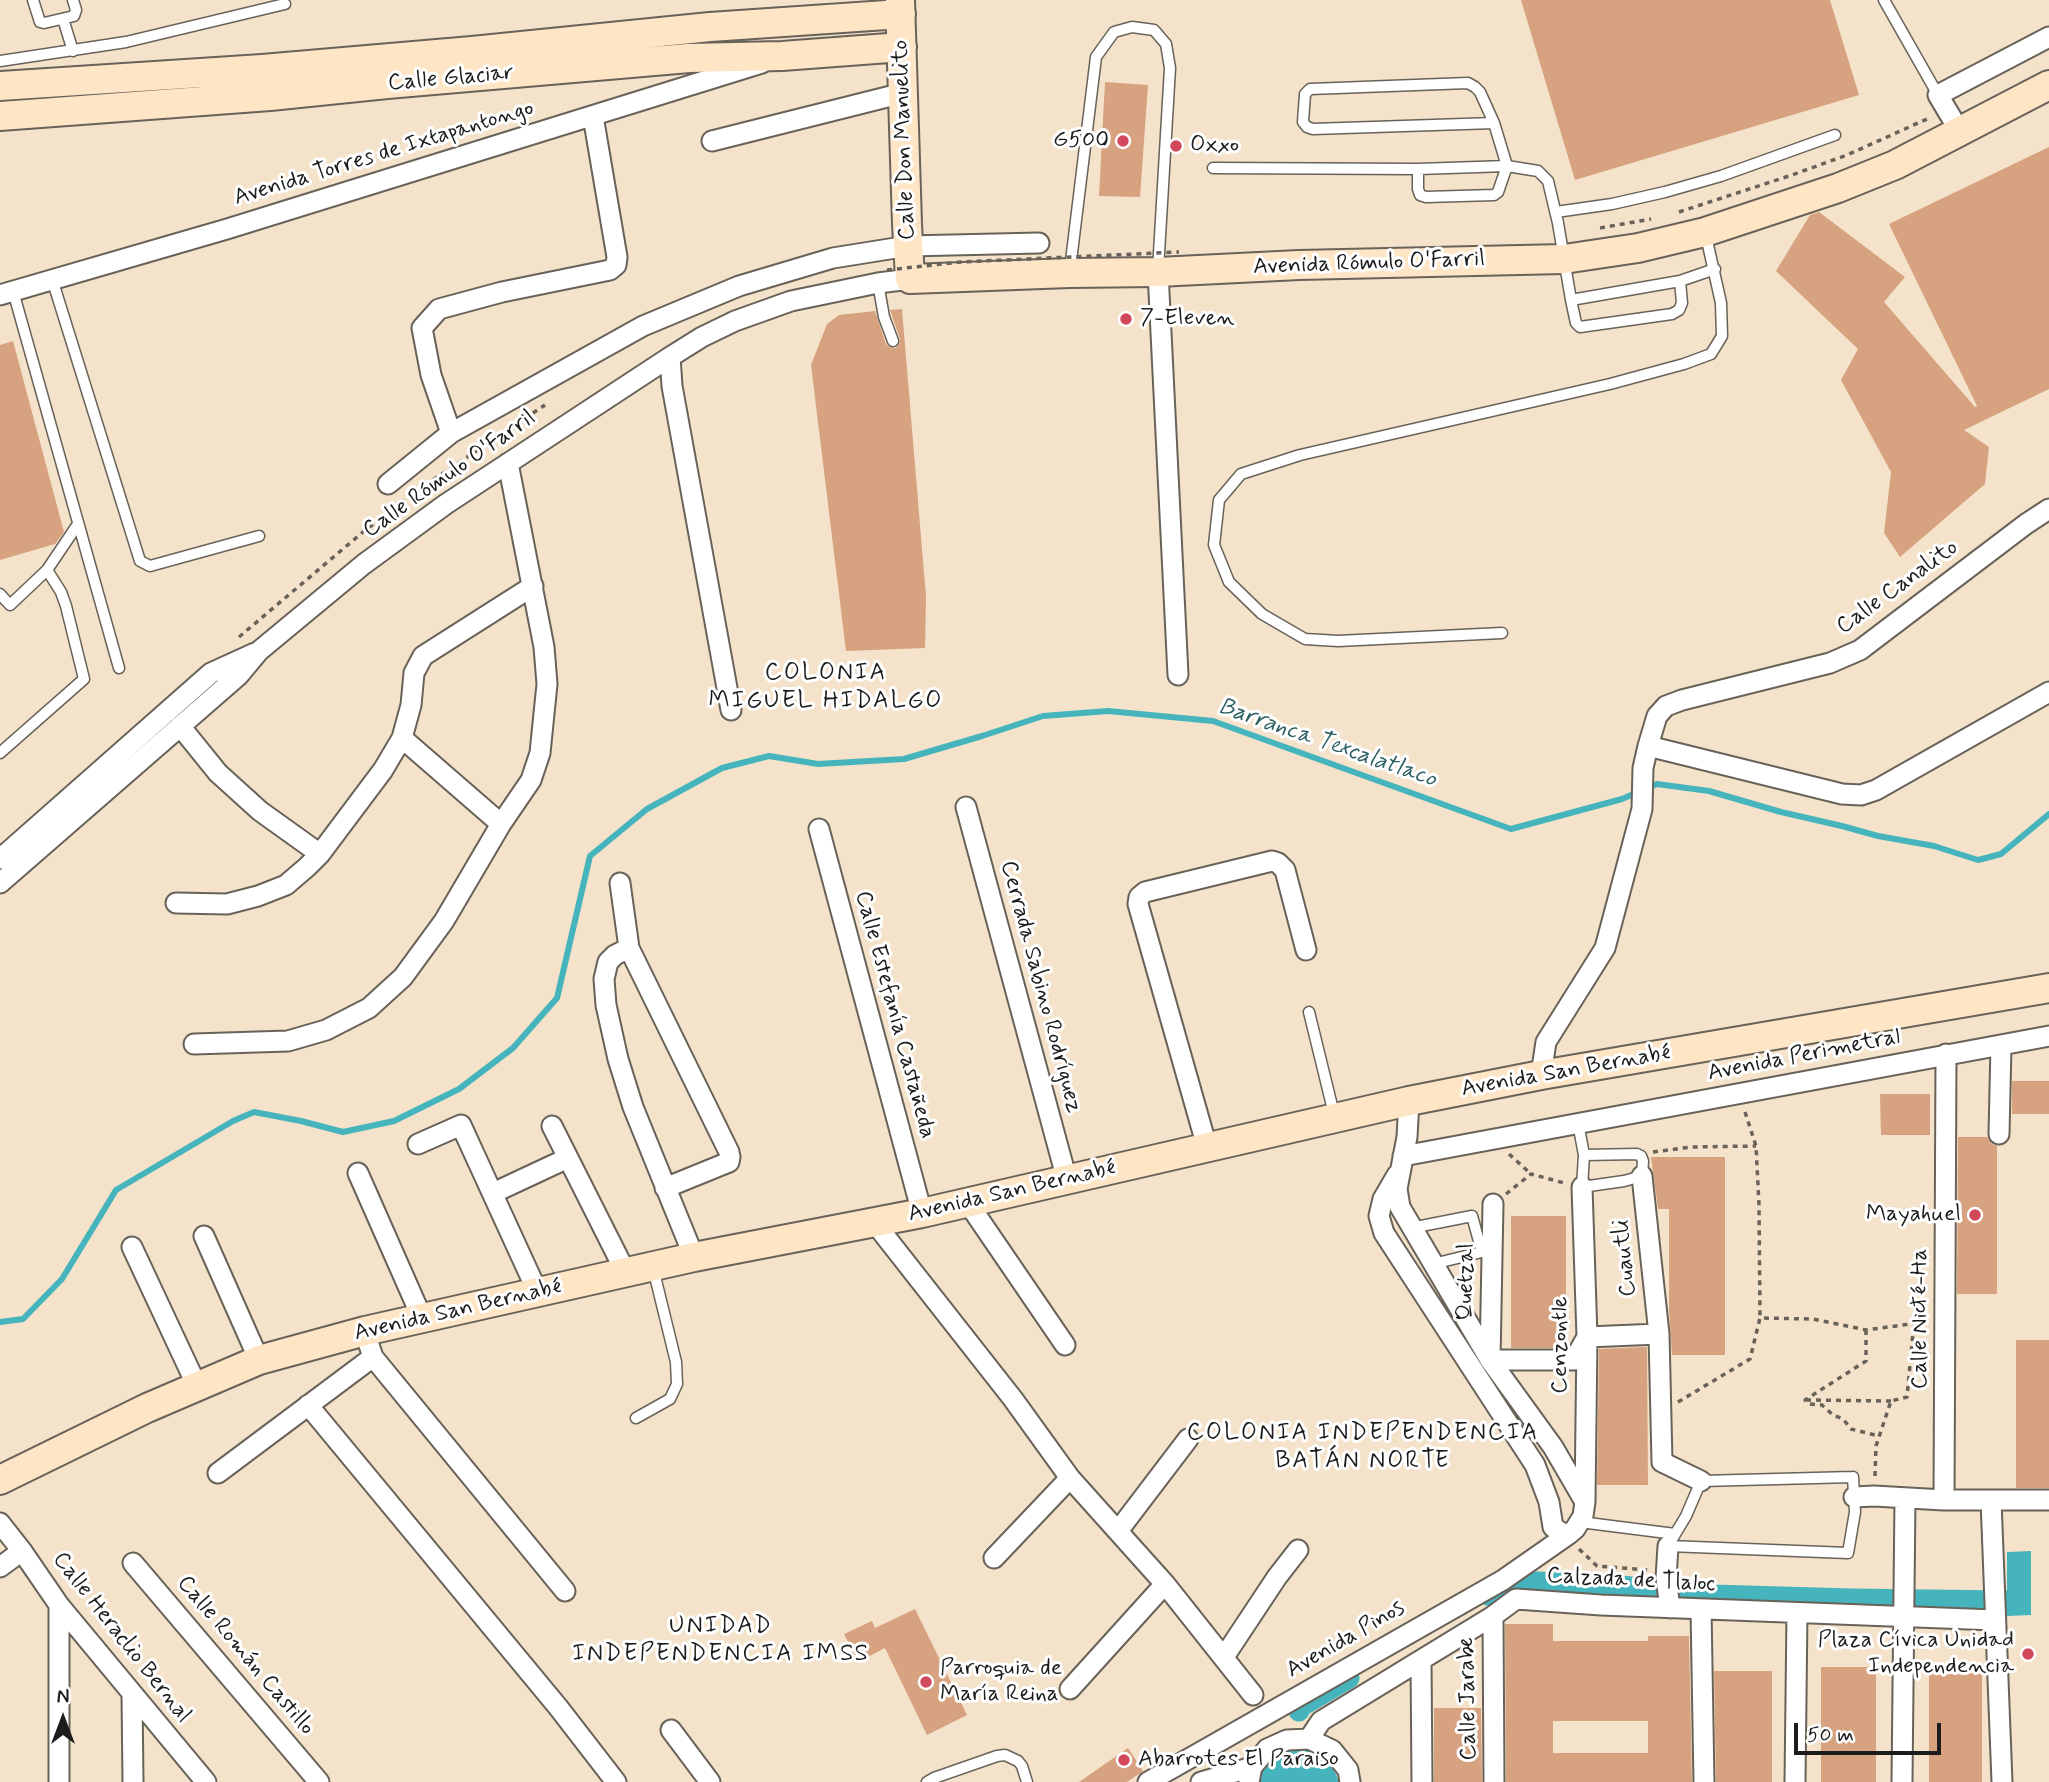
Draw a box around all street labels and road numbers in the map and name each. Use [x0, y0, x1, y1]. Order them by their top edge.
street label: Calle Don Manuelito [888, 39, 922, 241]
street label: Calle Glaciar [387, 60, 515, 98]
street label: Avenida Torres de Ixtapantongo [231, 95, 537, 213]
street label: Avenida Rómulo O'Farril [1253, 246, 1485, 282]
street label: Calle Rómulo O'Farril [358, 405, 542, 545]
street label: Calle Canalito [1832, 535, 1964, 641]
street label: Cerrada Sabino Rodríguez [993, 858, 1087, 1116]
street label: Calle Estefanía Castañeda [848, 888, 940, 1142]
street label: Avenida Perimetral [1705, 1024, 1903, 1088]
street label: Avenida San Bernabé [1459, 1040, 1673, 1104]
street label: Avenida San Bernabé [906, 1155, 1118, 1229]
street label: Cuautli [1608, 1218, 1644, 1298]
street label: Quetzal [1453, 1243, 1481, 1321]
street label: Calle Nicté-Ha [1907, 1249, 1935, 1389]
street label: Avenida San Bernabé [352, 1274, 564, 1348]
street label: Cenzontle [1547, 1296, 1575, 1394]
street label: Calle Heraclio Bernal [46, 1547, 196, 1729]
street label: Calzada de Tlaloc [1546, 1563, 1716, 1599]
street label: Calle Román Castillo [170, 1571, 320, 1741]
street label: Avenida Pinos [1282, 1595, 1410, 1685]
street label: Calle Jarabe [1454, 1637, 1484, 1761]

